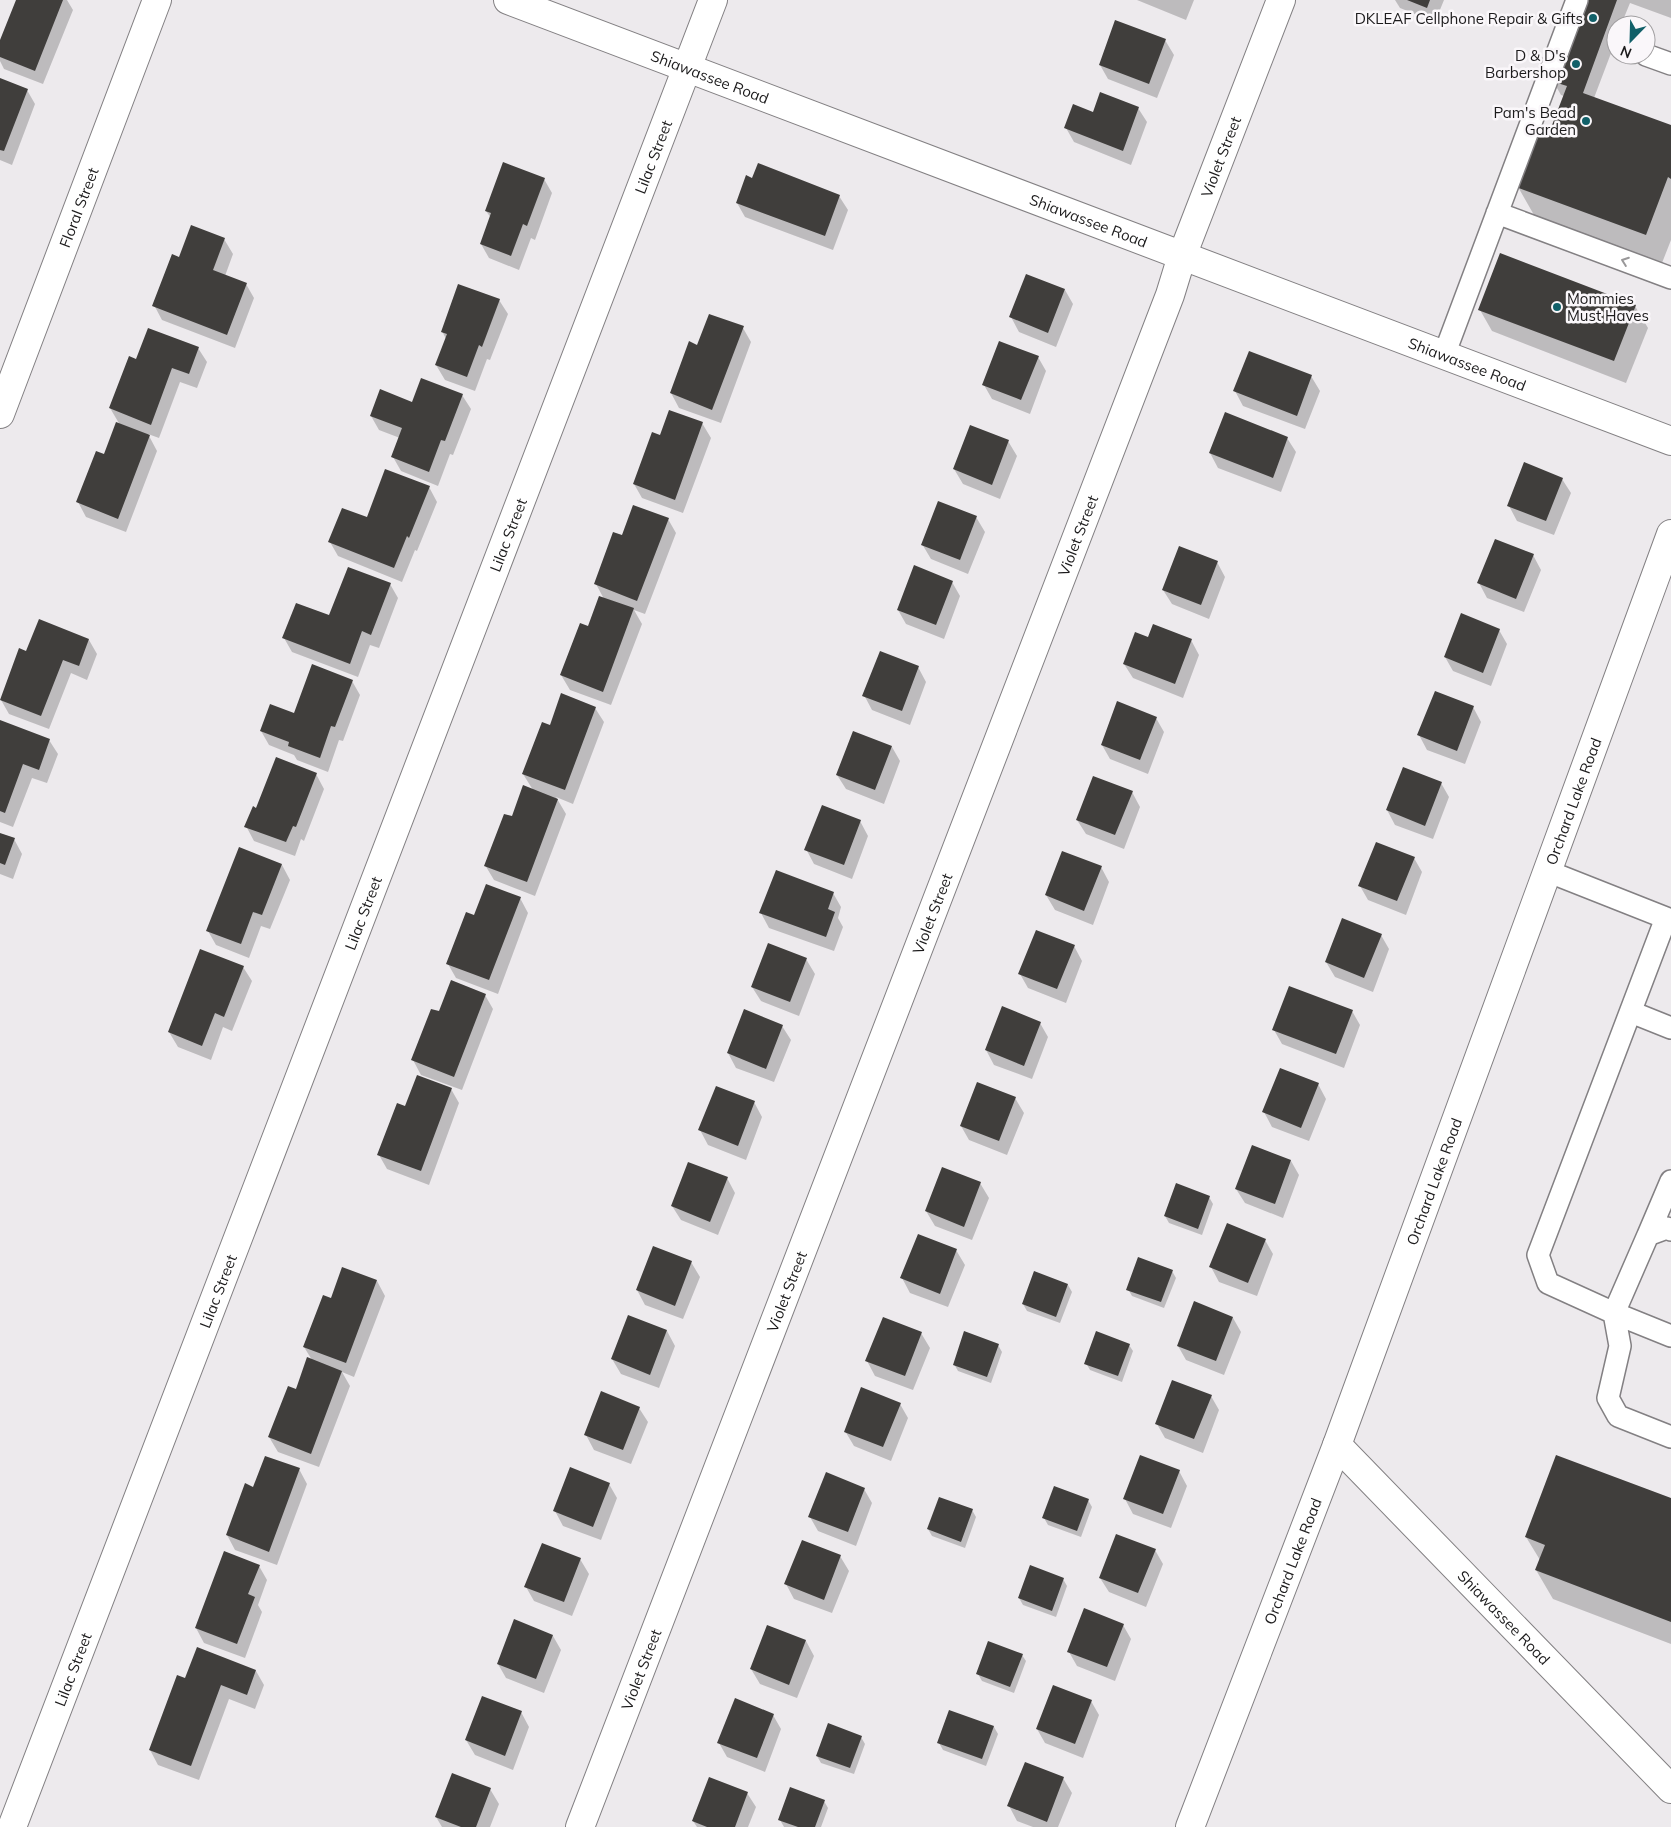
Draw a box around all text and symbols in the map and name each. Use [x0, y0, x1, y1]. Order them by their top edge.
place label: DKLEAF Cellphone Repair & Gifts [1355, 9, 1583, 28]
marker: DKLEAF Cellphone Repair & Gifts [1587, 12, 1599, 24]
north arrow [1606, 15, 1656, 65]
text: N [1618, 42, 1634, 62]
street label: Shiawassee Road [648, 46, 772, 108]
place label: D & D's Barbershop [1485, 46, 1566, 82]
marker: D & D's Barbershop [1570, 58, 1582, 70]
place label: Pam's Bead Garden [1493, 103, 1576, 139]
street label: Violet Street [1196, 114, 1245, 200]
marker: Pam's Bead Garden [1580, 115, 1592, 127]
street label: Lilac Street [630, 117, 676, 196]
street label: Floral Street [55, 165, 102, 250]
street label: Shiawassee Road [1027, 189, 1150, 251]
one-way arrow [1622, 257, 1630, 267]
place label: Mommies Must Haves [1567, 289, 1649, 325]
marker: Mommies Must Haves [1551, 301, 1563, 313]
street label: Shiawassee Road [1406, 333, 1529, 395]
street label: Violet Street [1053, 492, 1102, 579]
street label: Lilac Street [485, 495, 530, 574]
street label: Orchard Lake Road [1541, 735, 1605, 867]
street label: Violet Street [908, 870, 956, 957]
street label: Lilac Street [340, 873, 385, 952]
street label: Orchard Lake Road [1402, 1115, 1466, 1248]
street label: Violet Street [762, 1248, 810, 1334]
street label: Lilac Street [195, 1252, 240, 1331]
street label: Orchard Lake Road [1259, 1495, 1325, 1627]
street label: Shiawassee Road [1454, 1566, 1554, 1668]
street label: Violet Street [617, 1626, 665, 1712]
street label: Lilac Street [50, 1630, 95, 1709]

